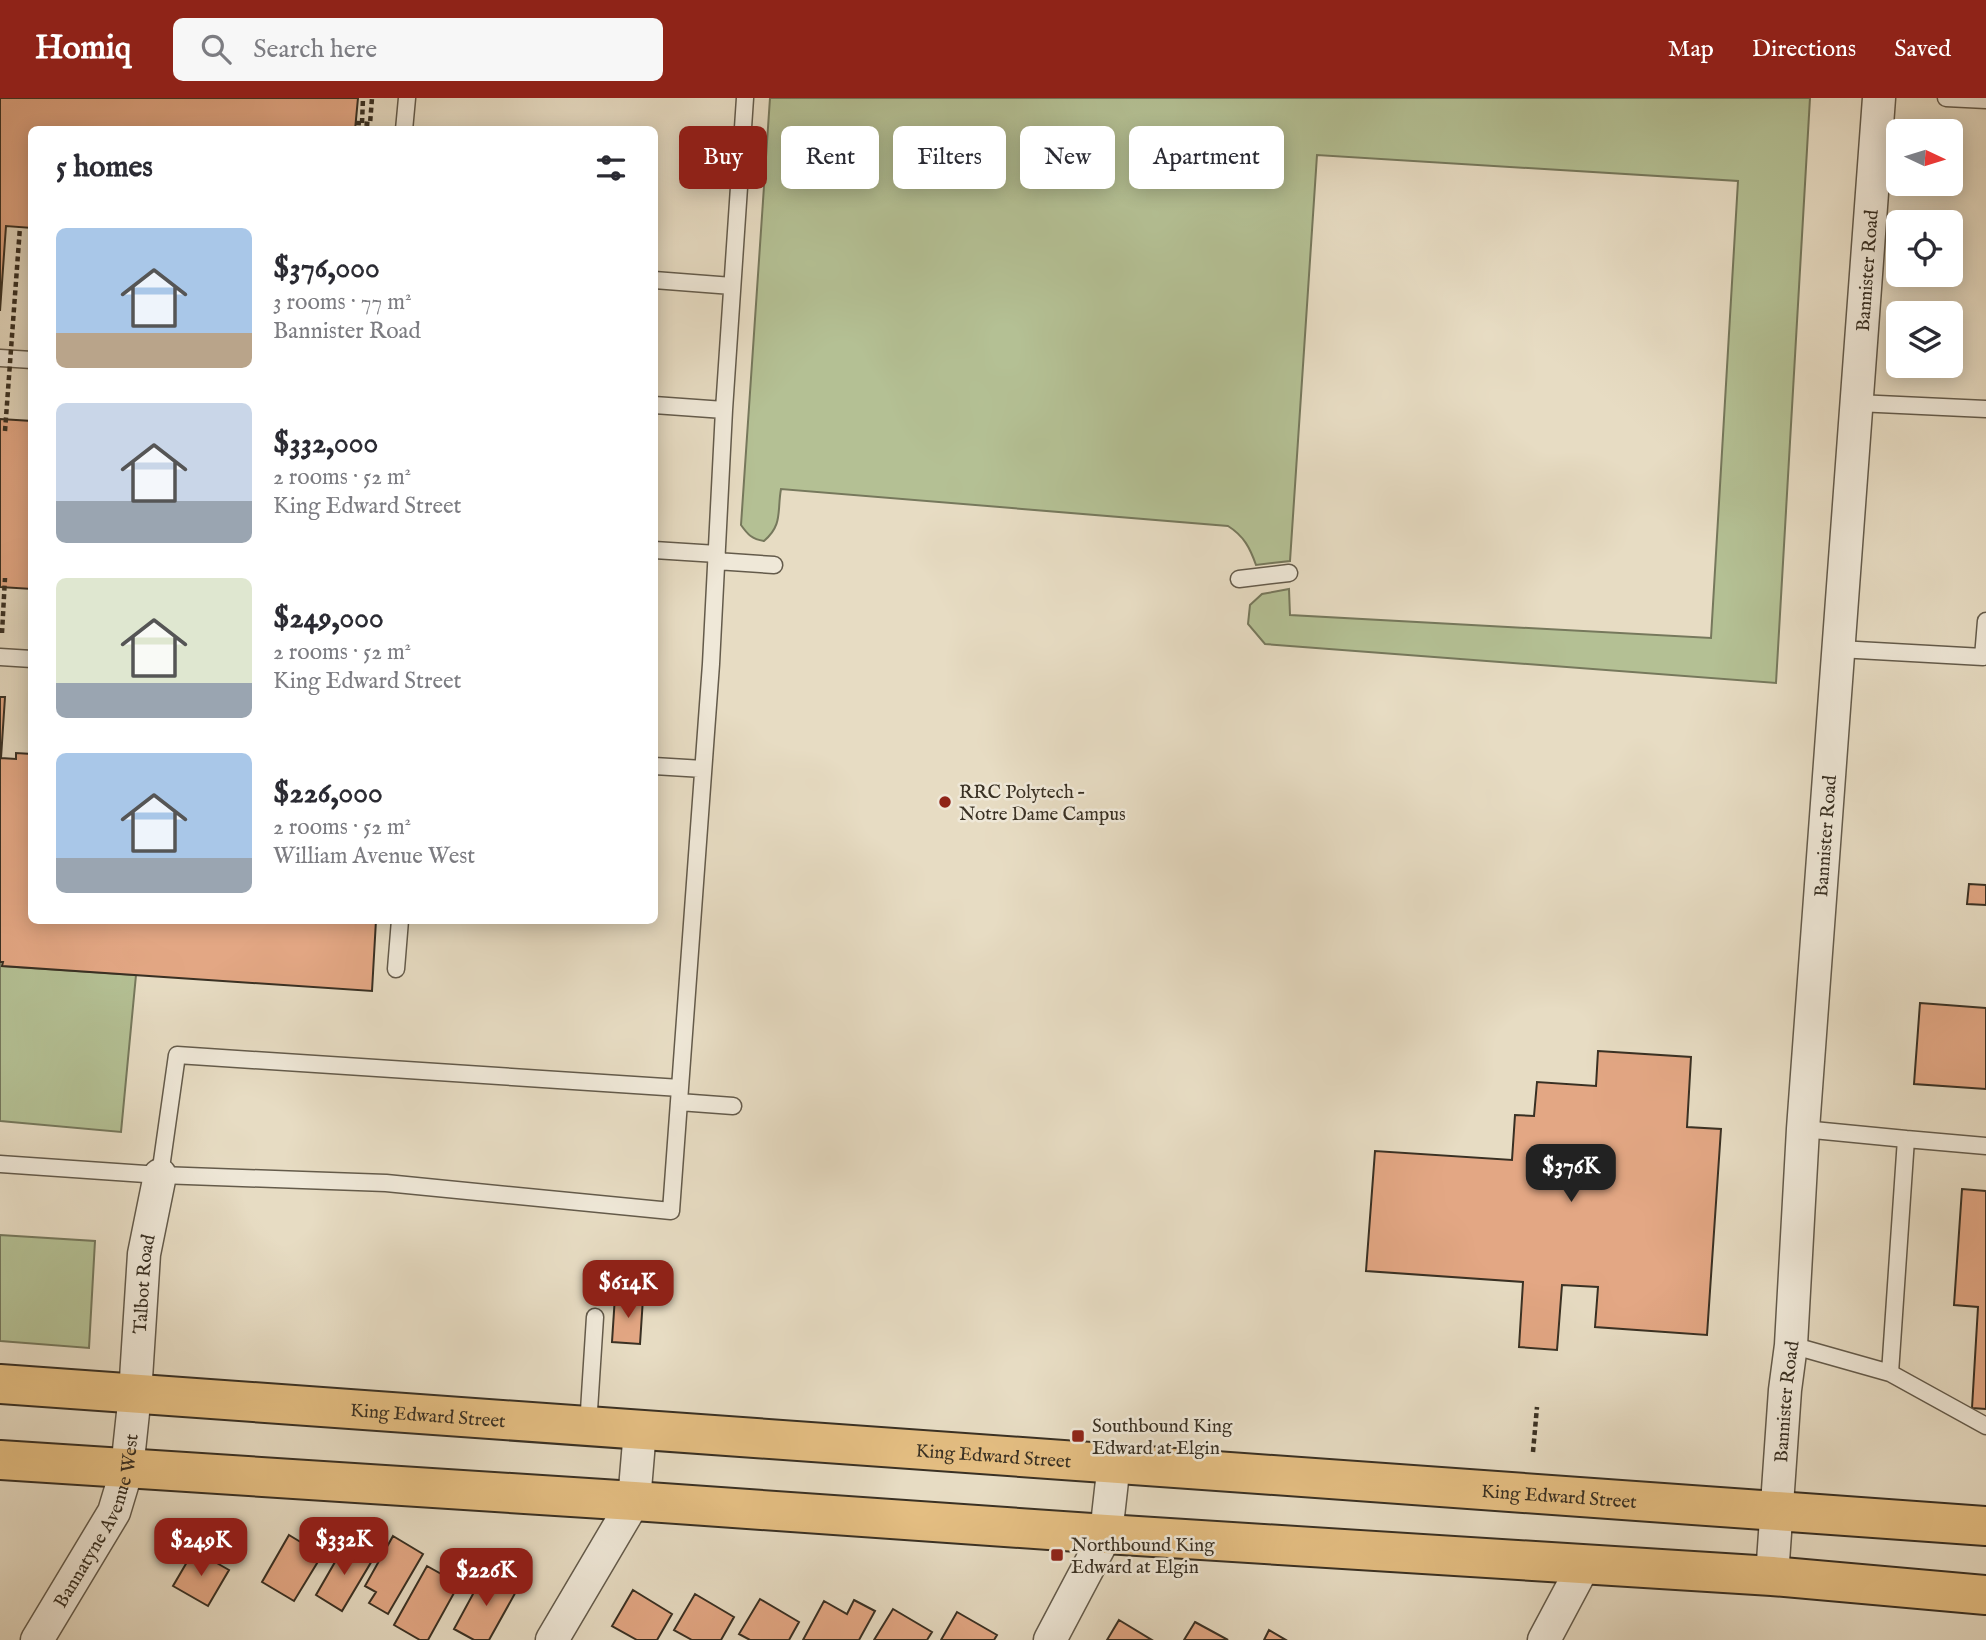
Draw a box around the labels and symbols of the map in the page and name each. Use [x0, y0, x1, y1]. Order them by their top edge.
north arrow [1886, 119, 1964, 196]
street label: Bannister Road [1852, 208, 1885, 332]
street label: Bannister Road [1810, 773, 1843, 898]
place label: RRC Polytech – Notre Dame Campus [959, 781, 1126, 827]
marker: RRC Polytech – Notre Dame Campus [937, 794, 953, 810]
pin: $376K [1522, 1144, 1620, 1204]
street label: Talbot Road [129, 1232, 162, 1335]
pin: $614K [579, 1260, 677, 1320]
street label: Bannister Road [1770, 1339, 1806, 1463]
street label: King Edward Street [349, 1399, 507, 1434]
place label: Southbound King Edward at Elgin [1092, 1415, 1233, 1461]
marker: Southbound King Edward at Elgin [1070, 1428, 1086, 1444]
street label: Bannatyne Avenue West [49, 1432, 145, 1613]
street label: King Edward Street [915, 1440, 1072, 1475]
street label: King Edward Street [1480, 1480, 1638, 1515]
pin: $249K [152, 1518, 250, 1578]
pin: $332K [295, 1518, 393, 1577]
place label: Northbound King Edward at Elgin [1071, 1534, 1215, 1580]
marker: Northbound King Edward at Elgin [1049, 1547, 1065, 1563]
pin: $226K [437, 1548, 535, 1608]

